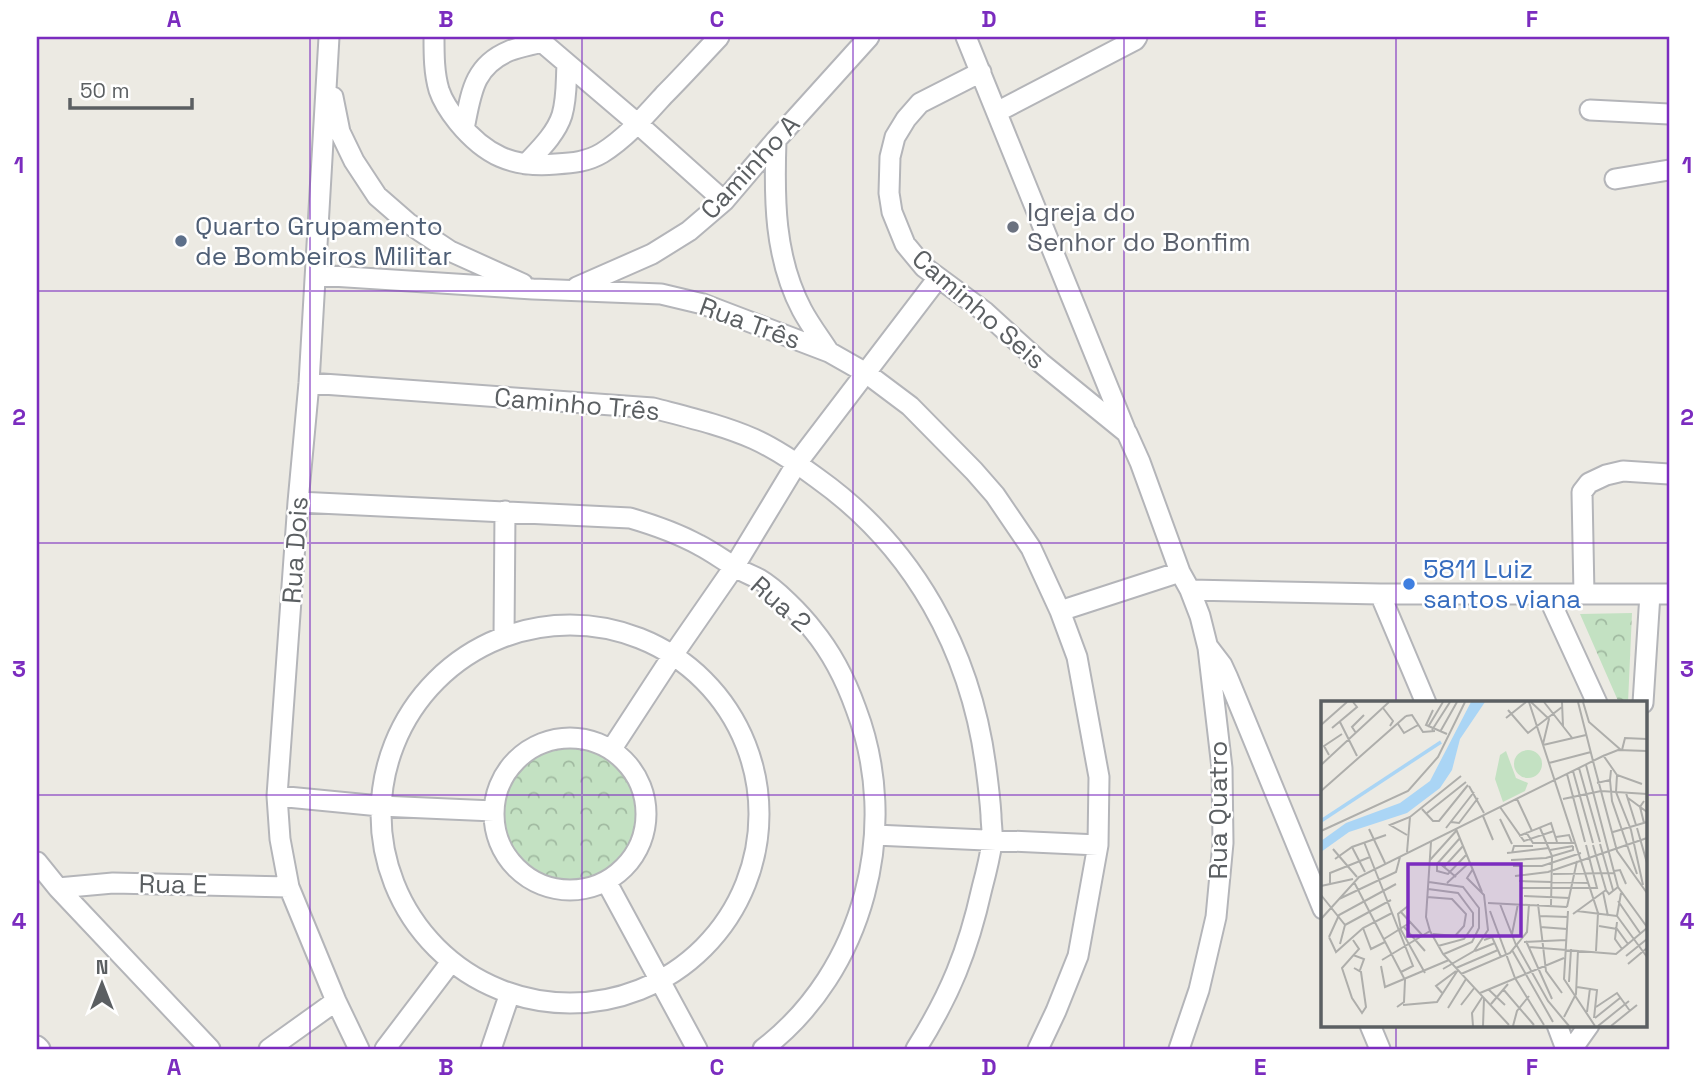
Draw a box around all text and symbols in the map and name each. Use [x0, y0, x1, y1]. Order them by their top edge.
text: A [167, 4, 182, 34]
text: B [438, 4, 454, 34]
text: C [710, 4, 724, 34]
text: D [981, 4, 997, 34]
text: E [1254, 4, 1266, 34]
text: F [1526, 4, 1538, 34]
scale bar [70, 66, 192, 110]
text: 50 m [80, 77, 130, 104]
street label: Caminho A [693, 107, 807, 227]
text: 1 [14, 150, 24, 180]
text: 1 [1682, 150, 1692, 180]
place label: Igreja do Senhor do Bonfim [1027, 195, 1251, 259]
place label: Quarto Grupamento de Bombeiros Militar [195, 209, 452, 273]
marker: Igreja do Senhor do Bonfim [1005, 219, 1021, 235]
marker: Quarto Grupamento de Bombeiros Militar [173, 233, 189, 249]
street label: Caminho Seis [905, 242, 1053, 376]
street label: Rua Três [695, 289, 805, 357]
street label: Caminho Três [493, 380, 661, 428]
text: 2 [12, 402, 26, 432]
text: 2 [1680, 402, 1694, 432]
street label: Rua Dois [274, 495, 316, 605]
place label: 5811 Luiz santos viana [1423, 552, 1581, 616]
street label: Rua 2 [744, 568, 818, 640]
marker: 5811 Luiz santos viana [1401, 576, 1417, 592]
text: 3 [12, 654, 26, 684]
text: 3 [1680, 654, 1694, 684]
inset map [1321, 701, 1646, 1026]
street label: Rua Quatro [1201, 741, 1235, 879]
street label: Rua E [138, 866, 208, 902]
text: 4 [12, 906, 27, 936]
text: 4 [1680, 906, 1695, 936]
north arrow [66, 950, 136, 1020]
text: N [96, 955, 108, 980]
text: A [167, 1052, 182, 1082]
text: B [438, 1052, 454, 1082]
text: C [710, 1052, 724, 1082]
text: D [981, 1052, 997, 1082]
text: E [1254, 1052, 1266, 1082]
text: F [1526, 1052, 1538, 1082]

